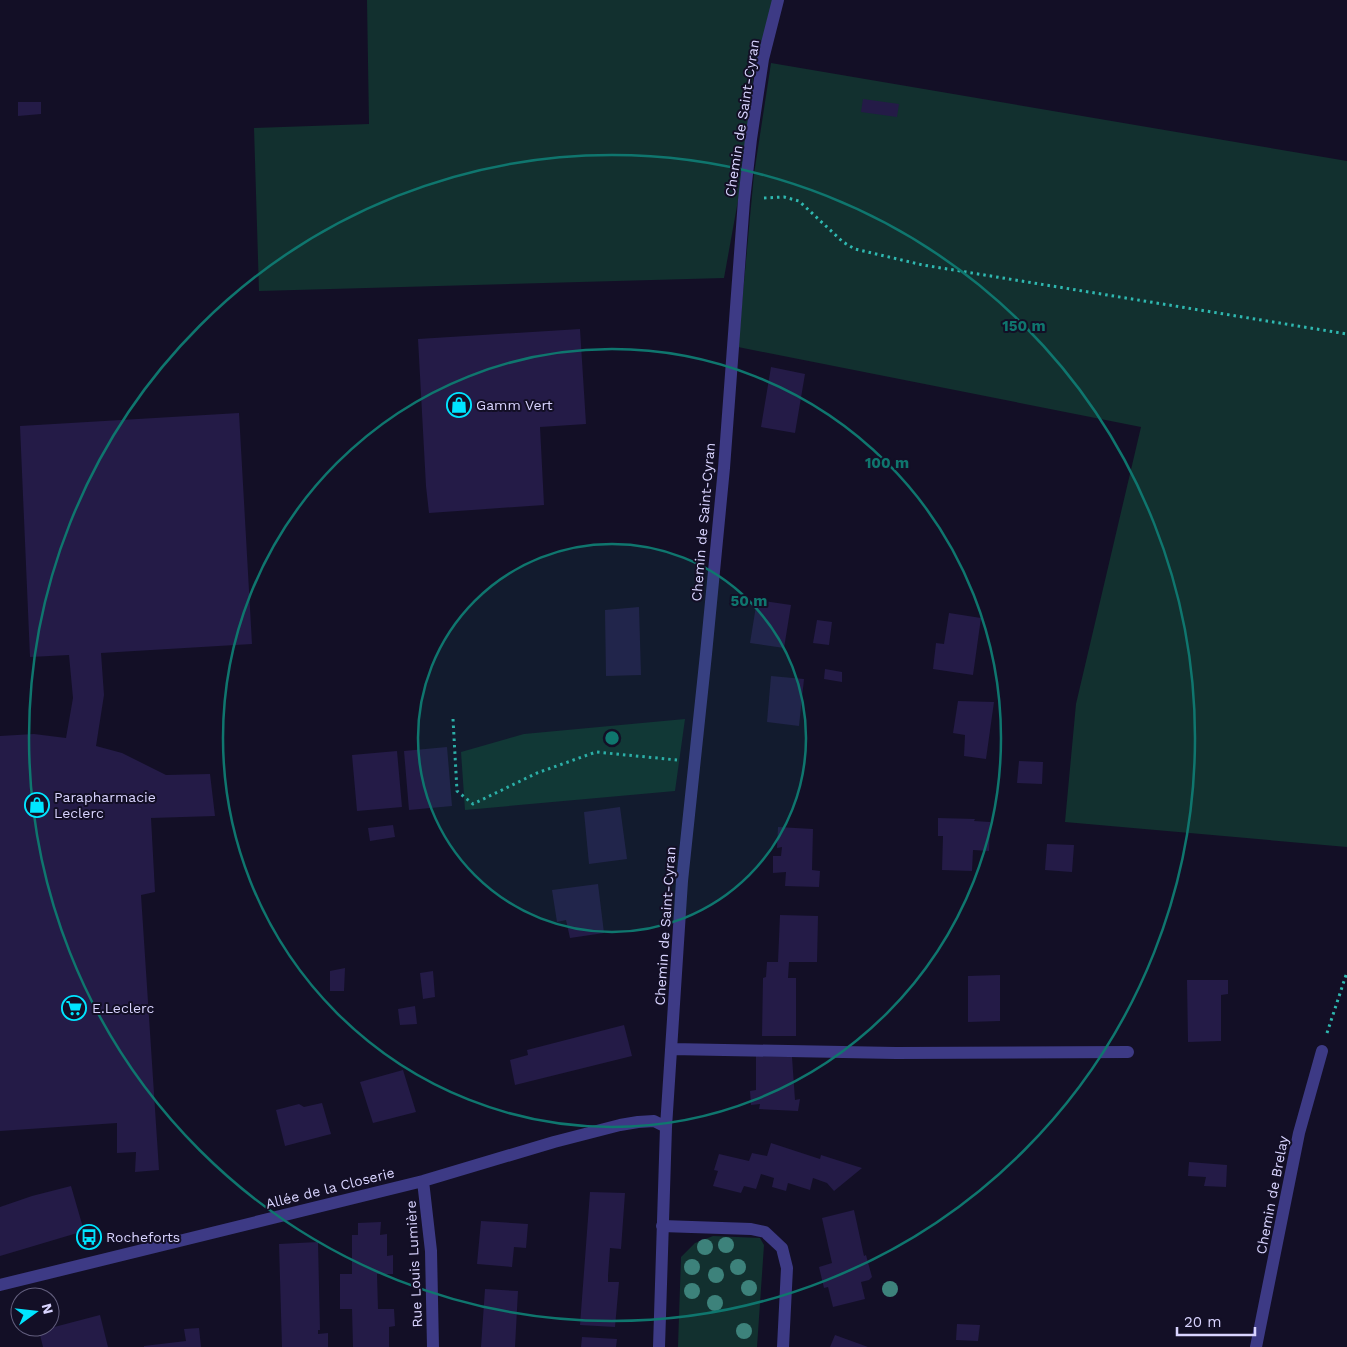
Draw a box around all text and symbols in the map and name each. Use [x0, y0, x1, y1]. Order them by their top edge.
street label: Chemin de Saint-Cyran [722, 38, 762, 198]
text: 150 m [1002, 317, 1046, 335]
shop icon: Gamm Vert [446, 392, 472, 418]
place label: Gamm Vert [476, 397, 553, 413]
street label: Chemin de Saint-Cyran [688, 442, 718, 602]
text: 100 m [865, 454, 909, 472]
text: 50 m [731, 592, 767, 610]
centre of rings [603, 729, 621, 747]
place label: Parapharmacie Leclerc [54, 789, 156, 821]
shop icon: Parapharmacie Leclerc [24, 792, 50, 818]
street label: Chemin de Saint-Cyran [651, 846, 679, 1006]
supermarket icon: E.Leclerc [61, 995, 87, 1021]
place label: E.Leclerc [92, 1000, 155, 1016]
street label: Chemin de Brelay [1253, 1134, 1291, 1256]
street label: Allée de la Closerie [264, 1164, 396, 1212]
street label: Rue Louis Lumière [403, 1200, 425, 1328]
bus stop icon: Rocheforts [76, 1224, 102, 1250]
place label: Rocheforts [106, 1229, 180, 1245]
north arrow [10, 1287, 60, 1337]
text: N [38, 1302, 57, 1316]
scale bar [1177, 1304, 1254, 1336]
text: 20 m [1184, 1313, 1222, 1331]

